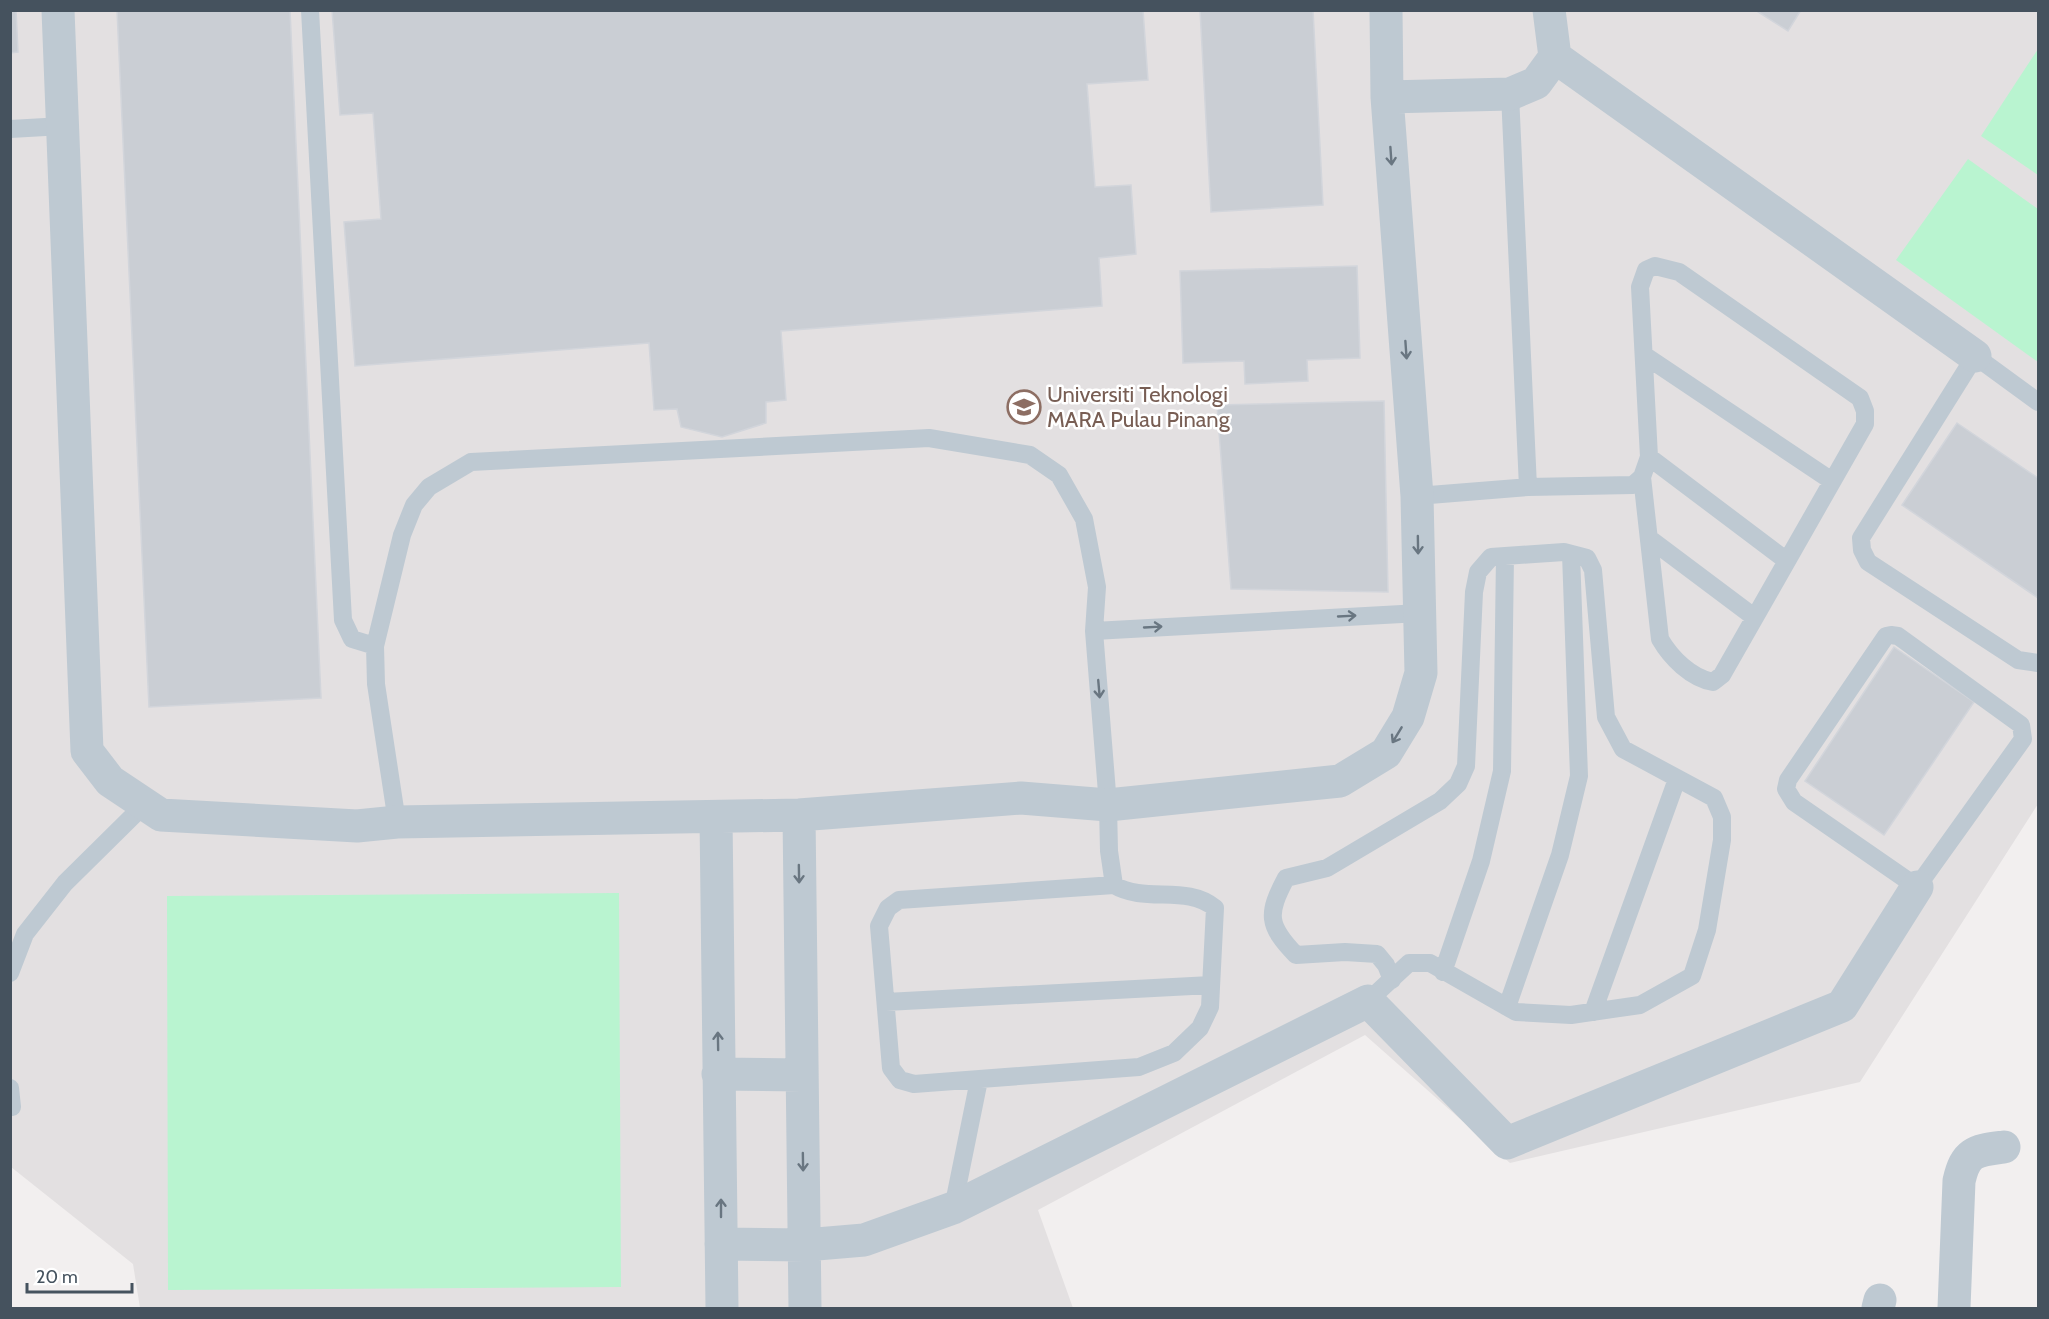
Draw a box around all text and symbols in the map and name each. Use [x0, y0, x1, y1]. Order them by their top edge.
one-way arrow [1386, 145, 1397, 165]
one-way arrow [1400, 340, 1411, 360]
place label: Universiti Teknologi MARA Pulau Pinang [1047, 381, 1231, 433]
school or university icon: Universiti Teknologi MARA Pulau Pinang [1006, 389, 1042, 425]
one-way arrow [1412, 534, 1424, 554]
one-way arrow [1337, 610, 1357, 621]
one-way arrow [1142, 622, 1162, 633]
one-way arrow [1094, 679, 1105, 699]
one-way arrow [1391, 726, 1403, 743]
one-way arrow [794, 863, 805, 883]
one-way arrow [712, 1031, 724, 1051]
one-way arrow [797, 1152, 809, 1172]
one-way arrow [715, 1199, 727, 1219]
scale bar [27, 1256, 132, 1294]
text: 20 m [36, 1266, 78, 1288]

